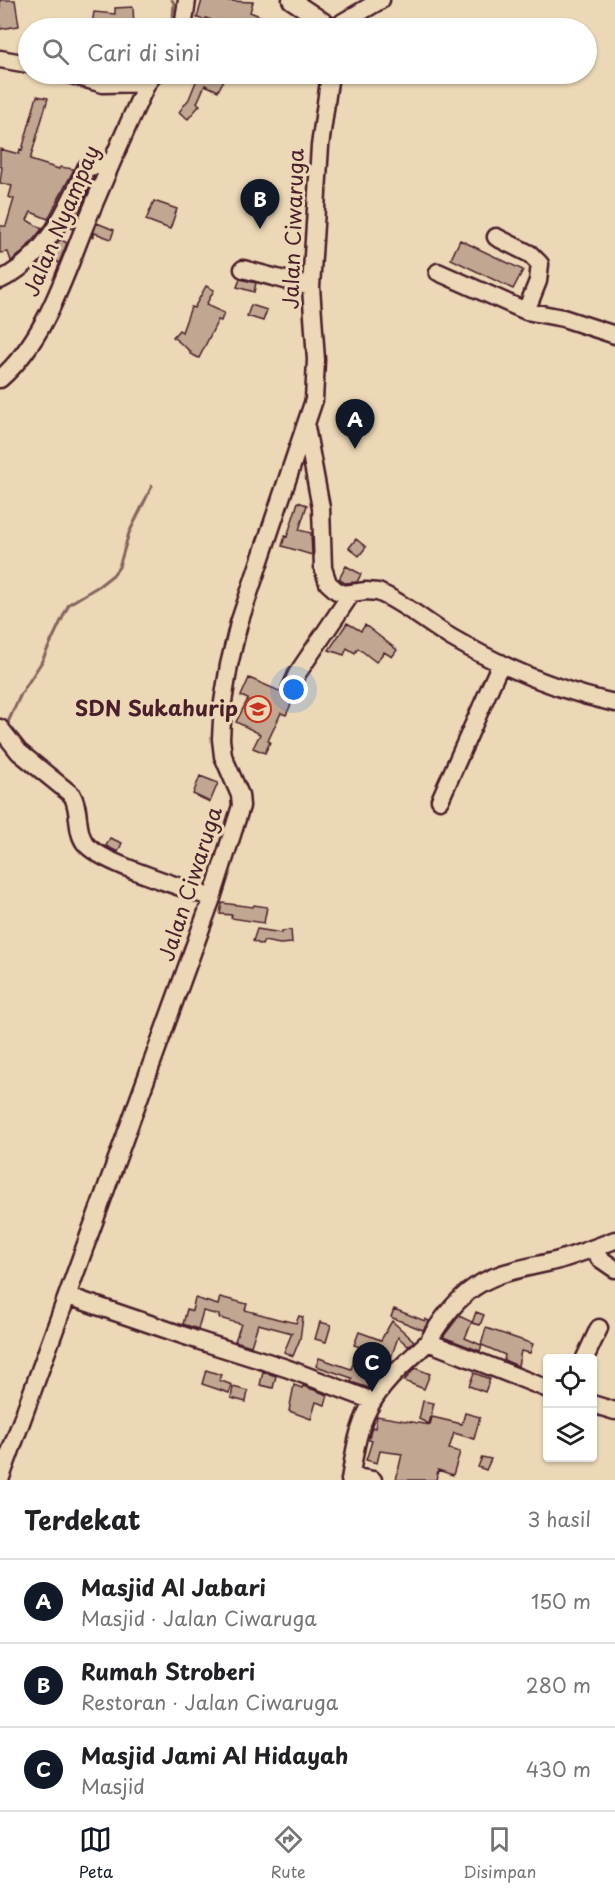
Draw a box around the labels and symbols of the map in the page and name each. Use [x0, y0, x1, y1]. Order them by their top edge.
street label: Jalan Nyampay [14, 139, 107, 301]
street label: Jalan Ciwaruga [273, 147, 311, 310]
pin: B [240, 180, 280, 229]
pin: A [336, 400, 374, 449]
your location [279, 675, 308, 704]
place label: SDN Sukahurip [75, 691, 238, 723]
school or university icon: SDN Sukahurip [243, 694, 273, 724]
street label: Jalan Ciwaruga [149, 801, 229, 965]
pin: C [352, 1342, 392, 1392]

